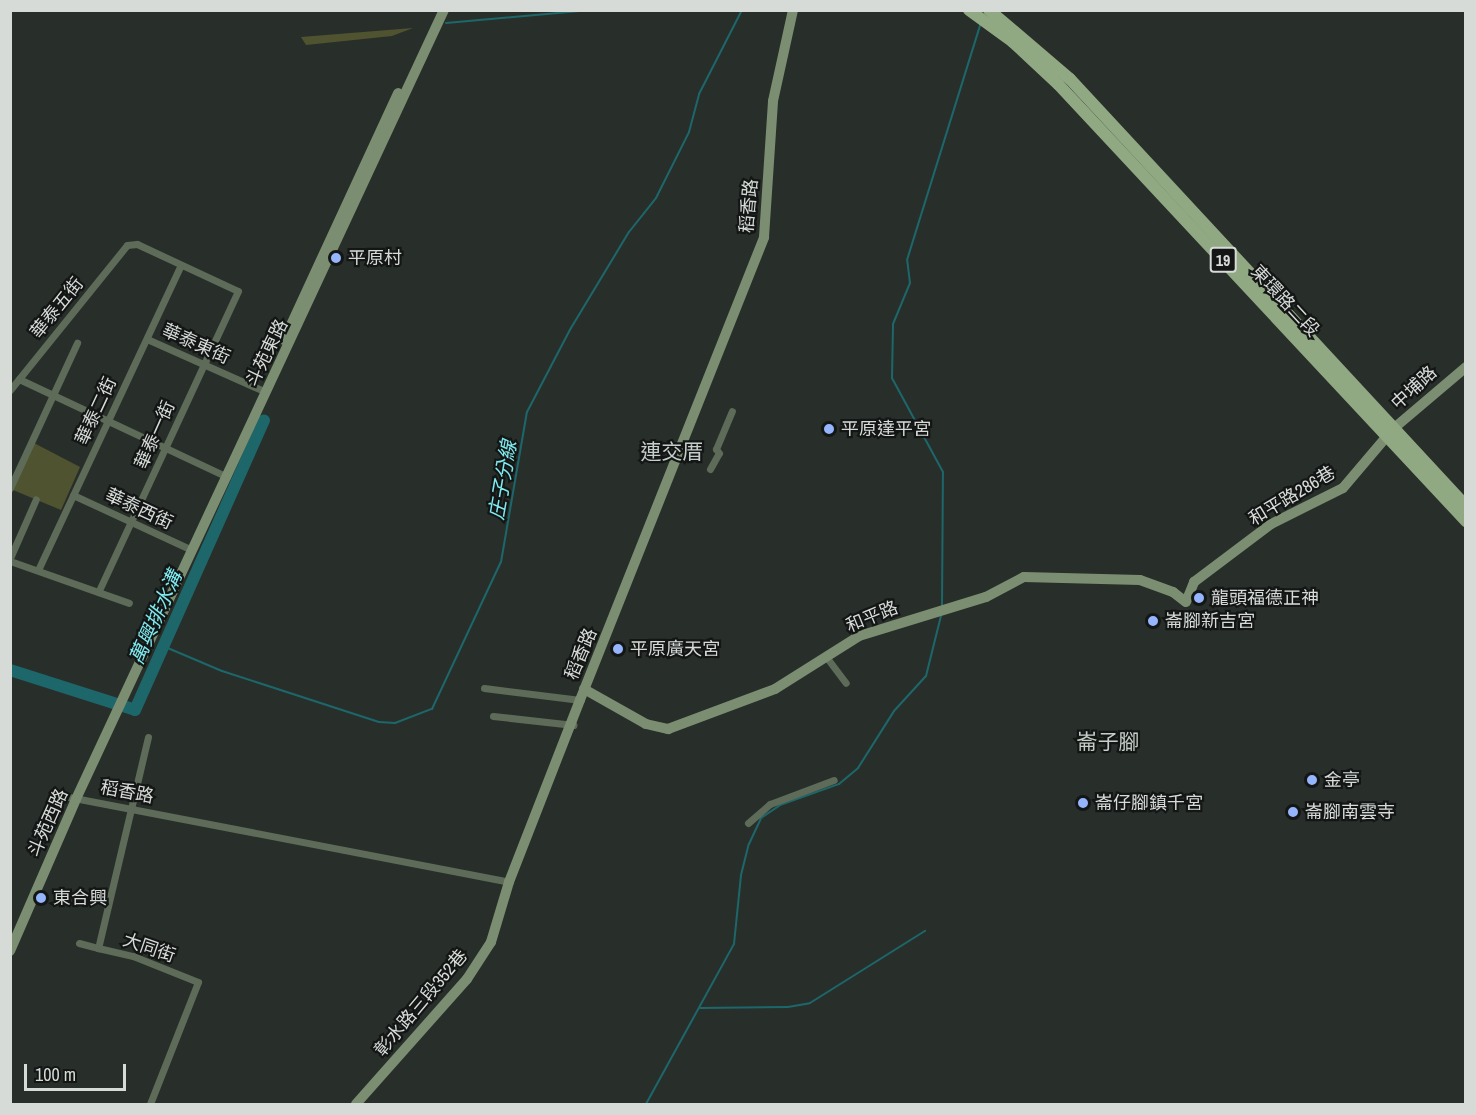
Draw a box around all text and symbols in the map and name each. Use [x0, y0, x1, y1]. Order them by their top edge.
street label: 稻香路 [736, 178, 762, 234]
place label: 平原村 [348, 247, 402, 269]
road number: 19 [1210, 247, 1236, 273]
marker: 平原村 [329, 251, 343, 265]
street label: 東環路二段 [1246, 261, 1324, 341]
street label: 華泰五街 [26, 273, 88, 343]
street label: 斗苑東路 [242, 316, 292, 390]
street label: 華泰東街 [159, 319, 233, 369]
street label: 中埔路 [1387, 362, 1441, 414]
street label: 華泰二街 [71, 374, 121, 448]
street label: 華泰一街 [130, 398, 180, 472]
place label: 平原達平宮 [841, 418, 931, 440]
marker: 平原達平宮 [822, 422, 836, 436]
water label: 庄子分線 [483, 439, 521, 521]
district label: 連交厝 [641, 439, 703, 465]
street label: 和平路286巷 [1245, 462, 1339, 530]
street label: 華泰西街 [102, 484, 176, 534]
water label: 萬興排水溝 [124, 566, 186, 668]
place label: 龍頭福德正神 [1211, 587, 1319, 609]
marker: 龍頭福德正神 [1192, 591, 1206, 605]
street label: 和平路 [843, 597, 901, 637]
place label: 崙腳新吉宮 [1165, 610, 1255, 632]
marker: 崙腳新吉宮 [1146, 614, 1160, 628]
street label: 稻香路 [561, 625, 601, 683]
place label: 平原廣天宮 [630, 638, 720, 660]
marker: 平原廣天宮 [611, 642, 625, 656]
district label: 崙子腳 [1077, 729, 1139, 755]
place label: 金亭 [1324, 769, 1360, 791]
marker: 金亭 [1305, 773, 1319, 787]
street label: 稻香路 [98, 776, 156, 808]
street label: 斗苑西路 [23, 786, 73, 860]
place label: 崙仔腳鎮千宮 [1095, 792, 1203, 814]
marker: 崙仔腳鎮千宮 [1076, 796, 1090, 810]
place label: 崙腳南雲寺 [1305, 801, 1395, 823]
marker: 崙腳南雲寺 [1286, 805, 1300, 819]
place label: 東合興 [53, 887, 107, 909]
marker: 東合興 [34, 891, 48, 905]
street label: 大同街 [120, 929, 178, 967]
street label: 彰水路三段352巷 [370, 945, 472, 1061]
scale bar [27, 1052, 129, 1090]
text: 100 m [35, 1062, 76, 1087]

